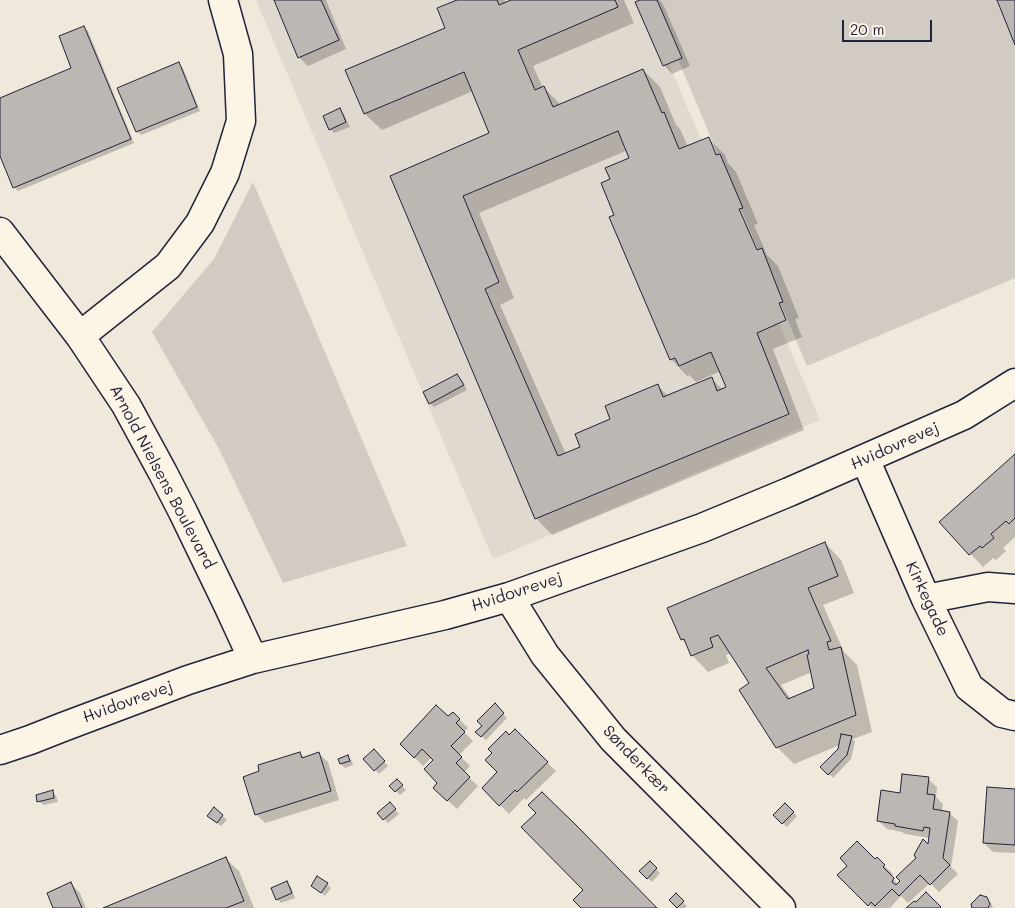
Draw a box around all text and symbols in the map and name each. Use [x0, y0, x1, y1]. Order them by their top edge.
scale bar [845, 10, 935, 42]
text: 20 m [850, 19, 884, 39]
street label: Arnold Nielsens Boulevard [105, 382, 219, 572]
street label: Hvidovrevej [848, 418, 942, 474]
street label: Kirkegade [901, 559, 953, 639]
street label: Hvidovrevej [469, 568, 565, 616]
street label: Hvidovrevej [80, 677, 176, 727]
street label: Sønderkær [599, 722, 673, 798]

